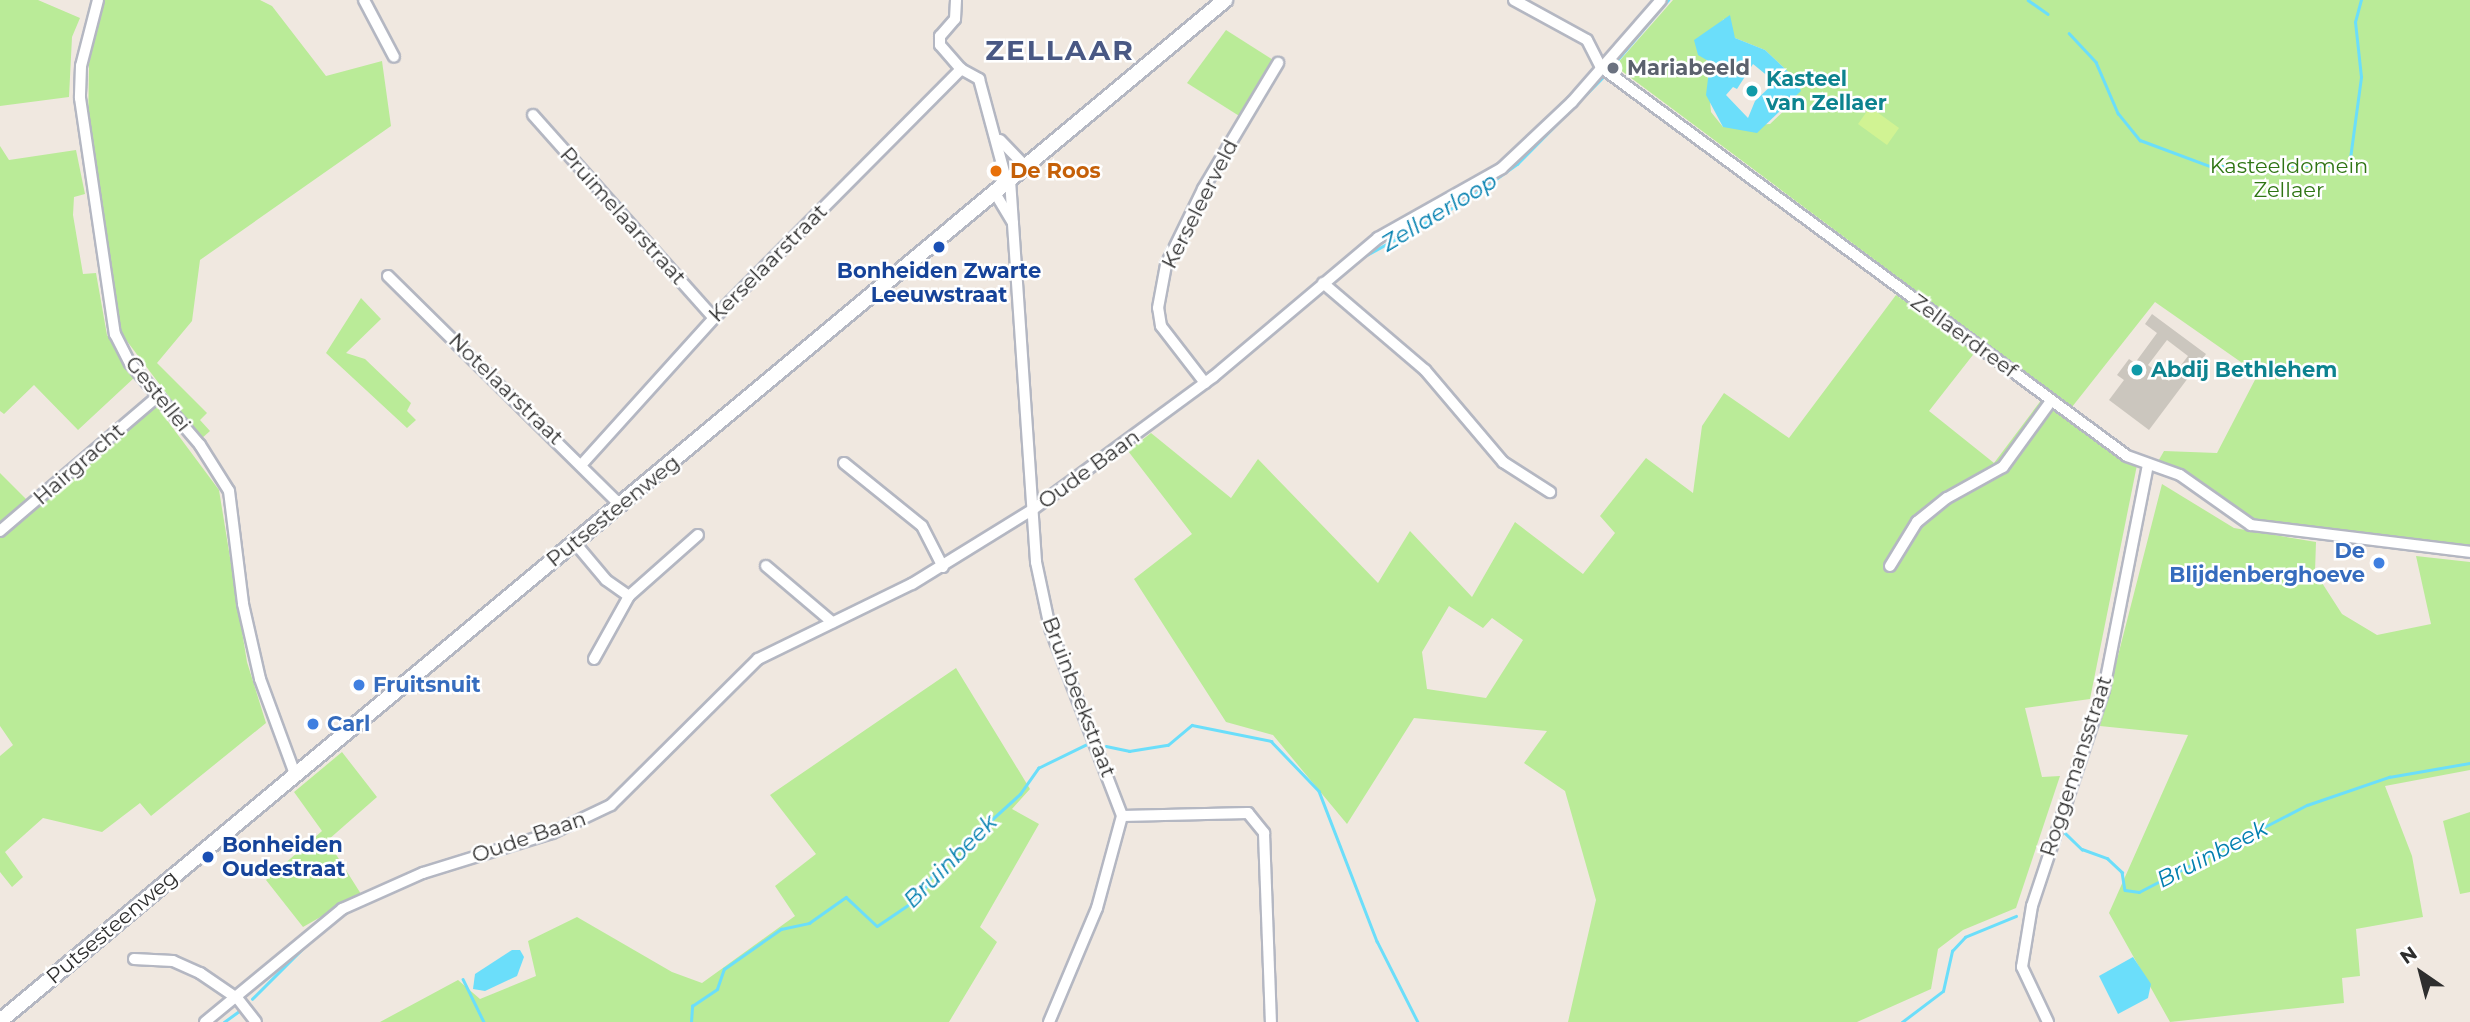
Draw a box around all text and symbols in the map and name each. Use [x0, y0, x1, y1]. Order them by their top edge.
district label: ZELLAAR [986, 33, 1134, 67]
place label: Mariabeeld [1627, 55, 1750, 81]
marker: Mariabeeld [1605, 60, 1621, 76]
place label: Kasteel van Zellaer [1766, 66, 1887, 116]
marker: Kasteel van Zellaer [1744, 83, 1760, 99]
street label: Kerseleerveld [1157, 135, 1243, 273]
street label: Pruimelaarstraat [555, 142, 691, 290]
park label: Kasteeldomein Zellaer [2210, 153, 2368, 203]
place label: De Roos [1010, 158, 1101, 184]
marker: De Roos [988, 163, 1004, 179]
water label: Zellaerloop [1376, 167, 1502, 257]
street label: Kerselaarstraat [704, 199, 832, 327]
marker: Bonheiden Zwarte Leeuwstraat [931, 239, 947, 255]
place label: Bonheiden Zwarte Leeuwstraat [837, 258, 1041, 308]
street label: Zellaerdreef [1906, 289, 2022, 383]
street label: Notelaarstraat [443, 328, 569, 450]
street label: Gestellei [120, 351, 196, 437]
place label: Abdij Bethlehem [2151, 357, 2337, 383]
marker: Abdij Bethlehem [2129, 362, 2145, 378]
street label: Hairgracht [28, 418, 130, 510]
street label: Oude Baan [1033, 424, 1145, 514]
street label: Putsesteenweg [542, 450, 684, 572]
place label: De Blijdenberghoeve [2169, 538, 2365, 588]
marker: De Blijdenberghoeve [2371, 555, 2387, 571]
street label: Bruinbeekstraat [1037, 613, 1121, 781]
place label: Fruitsnuit [373, 672, 481, 698]
street label: Roggemansstraat [2035, 672, 2117, 860]
marker: Fruitsnuit [351, 677, 367, 693]
place label: Carl [327, 711, 370, 737]
marker: Carl [305, 716, 321, 732]
street label: Oude Baan [469, 806, 589, 868]
water label: Bruinbeek [898, 809, 1002, 913]
water label: Bruinbeek [2152, 814, 2272, 894]
place label: Bonheiden Oudestraat [222, 832, 345, 882]
marker: Bonheiden Oudestraat [200, 849, 216, 865]
street label: Putsesteenweg [41, 865, 183, 989]
north arrow [2386, 938, 2456, 1008]
text: N [2396, 942, 2422, 969]

